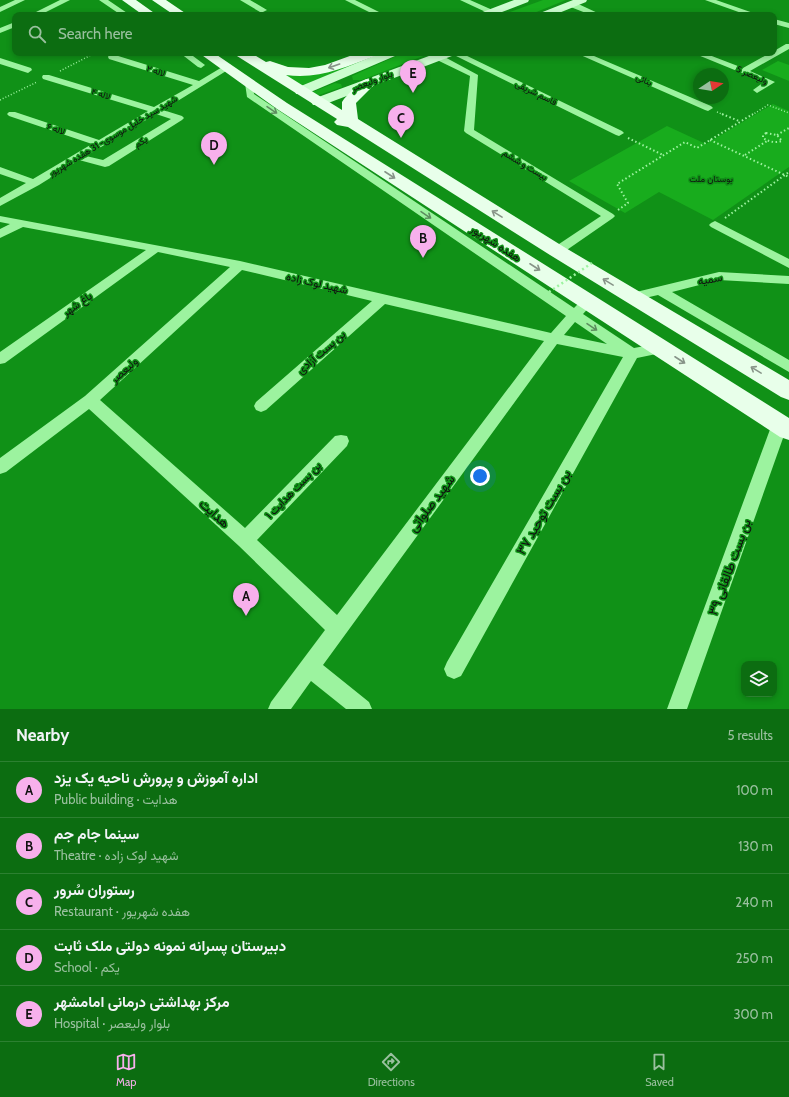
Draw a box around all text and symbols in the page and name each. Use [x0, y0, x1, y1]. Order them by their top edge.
search box [12, 12, 777, 56]
icon: search [26, 23, 48, 45]
text: Search here [58, 25, 133, 43]
pin: E [400, 60, 426, 93]
street label: لاله ۲ [145, 62, 167, 79]
one-way arrow [327, 63, 340, 70]
street label: ولیعصر 5 [734, 63, 770, 87]
street label: بلوار ولیعصر [349, 68, 395, 95]
north arrow [693, 68, 729, 104]
street label: بنائی [634, 71, 654, 88]
street label: قاسم شریفی [513, 78, 559, 108]
street label: لاله ۴ [90, 85, 112, 102]
street label: شهید سید خلیل موسوی- 31 هفده شهریور [45, 93, 180, 180]
pin: C [388, 105, 414, 138]
one-way arrow [267, 106, 278, 114]
street label: لاله ۶ [45, 120, 67, 137]
pin: D [201, 132, 227, 165]
street label: یکم [132, 133, 150, 151]
street label: بیست و ششم [500, 147, 550, 183]
one-way arrow [384, 171, 396, 179]
park label: بوستان ملت [689, 173, 733, 185]
one-way arrow [492, 210, 503, 218]
one-way arrow [420, 211, 431, 219]
street label: هفده شهریور [467, 221, 524, 265]
pin: B [410, 225, 436, 258]
one-way arrow [529, 263, 540, 271]
street label: شهید لوک زاده [285, 269, 349, 297]
street label: سمیه [697, 270, 724, 288]
one-way arrow [603, 278, 614, 286]
street label: باغ شهر [59, 289, 95, 321]
one-way arrow [586, 323, 597, 331]
street label: بن بست آزادی [294, 327, 348, 377]
street label: ولیعصر [107, 354, 141, 387]
one-way arrow [674, 356, 685, 364]
one-way arrow [750, 366, 762, 374]
street label: بن بست هدایت ۱ [262, 458, 324, 522]
your location [470, 466, 490, 486]
street label: بن بست توحید ۳۷ [512, 467, 575, 558]
street label: شهید صلواتی [404, 471, 459, 535]
street label: هدایت [197, 495, 233, 531]
street label: بن‌ بست طالقانی ۳۹ [704, 517, 755, 618]
pin: A [233, 583, 259, 616]
map controls [741, 661, 777, 697]
button: layers [741, 661, 777, 697]
text: Nearby [16, 725, 69, 745]
text: 5 results [727, 727, 773, 743]
text: اداره آموزش و پرورش ناحیه یک یزد [54, 769, 258, 787]
text: A [25, 782, 33, 798]
text: 100 m [736, 782, 773, 798]
text: Public building · هدایت [54, 791, 178, 807]
text: سینما جام جم [54, 825, 139, 843]
text: B [25, 838, 33, 854]
text: 130 m [738, 838, 773, 854]
text: Theatre · شهید لوک زاده [54, 847, 179, 863]
text: رستوران سُرور [54, 881, 135, 899]
text: C [25, 894, 33, 910]
text: 240 m [735, 894, 773, 910]
text: Restaurant · هفده شهریور [54, 903, 190, 919]
text: دبیرستان پسرانه نمونه دولتی ملک ثابت [54, 937, 286, 955]
text: D [24, 950, 34, 966]
text: 250 m [736, 950, 773, 966]
text: School · یکم [54, 959, 120, 975]
text: مرکز بهداشتی درمانی امامشهر [54, 993, 230, 1011]
text: E [25, 1006, 33, 1022]
text: 300 m [733, 1006, 773, 1022]
text: Hospital · بلوار ولیعصر [54, 1015, 170, 1031]
tab: Map [115, 1051, 137, 1089]
tab: Directions [368, 1051, 415, 1089]
tab: Saved [645, 1051, 674, 1089]

